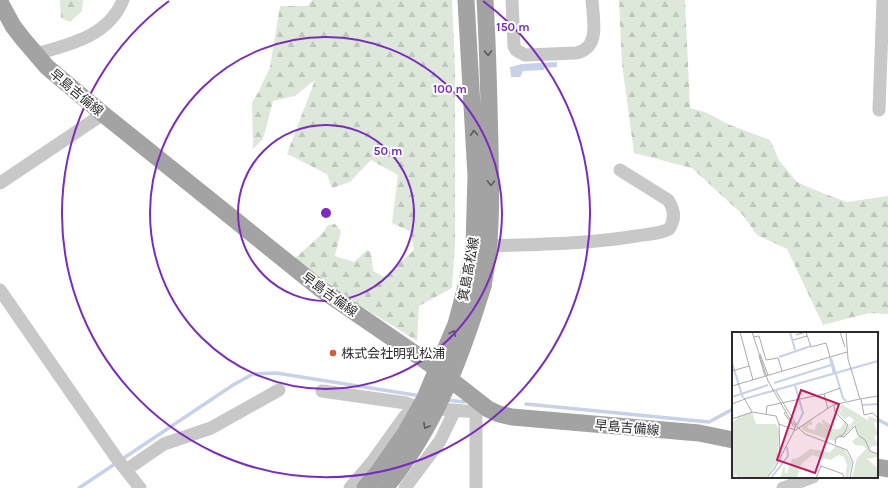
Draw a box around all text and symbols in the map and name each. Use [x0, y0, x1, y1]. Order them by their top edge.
text: 150 m [496, 20, 530, 34]
one-way arrow [483, 50, 492, 56]
street label: 早島吉備線 [47, 66, 106, 119]
text: 100 m [433, 82, 467, 96]
one-way arrow [469, 130, 478, 136]
text: 50 m [374, 144, 403, 158]
one-way arrow [487, 180, 495, 186]
centre of rings [319, 206, 333, 220]
street label: 箕島高松線 [455, 236, 482, 302]
street label: 早島吉備線 [299, 269, 360, 320]
one-way arrow [448, 330, 456, 337]
inset map [732, 332, 878, 478]
place label: 株式会社明乳松浦 [341, 346, 445, 361]
marker: 株式会社明乳松浦 [328, 348, 338, 358]
street label: 早島吉備線 [594, 417, 660, 438]
one-way arrow [424, 422, 431, 429]

